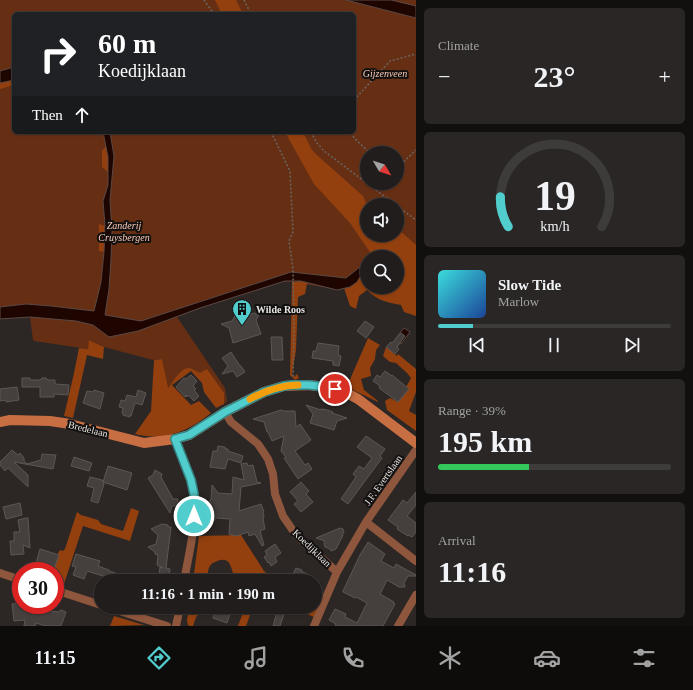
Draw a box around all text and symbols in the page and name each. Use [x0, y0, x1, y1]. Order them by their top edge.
icon: right [32, 28, 84, 80]
text: 60 m [98, 28, 156, 59]
text: Climate [438, 38, 479, 53]
text: 23° [534, 60, 576, 93]
text: Koedijklaan [98, 61, 186, 81]
text: − [438, 64, 450, 89]
text: + [659, 64, 671, 89]
park label: Gijzenveen [363, 68, 407, 79]
icon: ahead [71, 104, 93, 126]
text: Then [32, 107, 63, 123]
north arrow [360, 146, 404, 190]
map controls [360, 146, 404, 294]
text: 19 [534, 173, 575, 219]
button: sound [360, 198, 404, 242]
text: km/h [540, 218, 569, 234]
park label: Zanderij Cruysbergen [98, 220, 150, 243]
button: search [360, 250, 404, 294]
text: Slow Tide [498, 277, 561, 293]
text: Marlow [498, 294, 539, 309]
building icon: Wilde Roos [231, 298, 253, 326]
place label: Wilde Roos [256, 304, 305, 315]
icon: previous [466, 334, 488, 356]
icon: pause [543, 334, 565, 356]
icon: next [621, 334, 643, 356]
pin [318, 372, 352, 406]
icon: arrive [324, 378, 346, 400]
text: Range · 39% [438, 403, 506, 418]
street label: Bredelaan [67, 419, 109, 439]
text: 195 km [438, 425, 532, 458]
street label: J.F. Evertslaan [362, 453, 404, 507]
position arrow [173, 495, 215, 537]
street label: Koedijklaan [291, 527, 333, 569]
text: Arrival [438, 533, 476, 548]
text: 11:16 [438, 555, 506, 588]
speed limit sign: 30 [12, 562, 64, 614]
text: 11:16 · 1 min · 190 m [141, 586, 275, 602]
icon: directions [145, 644, 173, 672]
icon: music [242, 644, 270, 672]
icon: phone [339, 644, 367, 672]
icon: climate [436, 644, 464, 672]
icon: car [533, 644, 561, 672]
icon: filters [630, 644, 658, 672]
text: 11:15 [35, 648, 76, 668]

